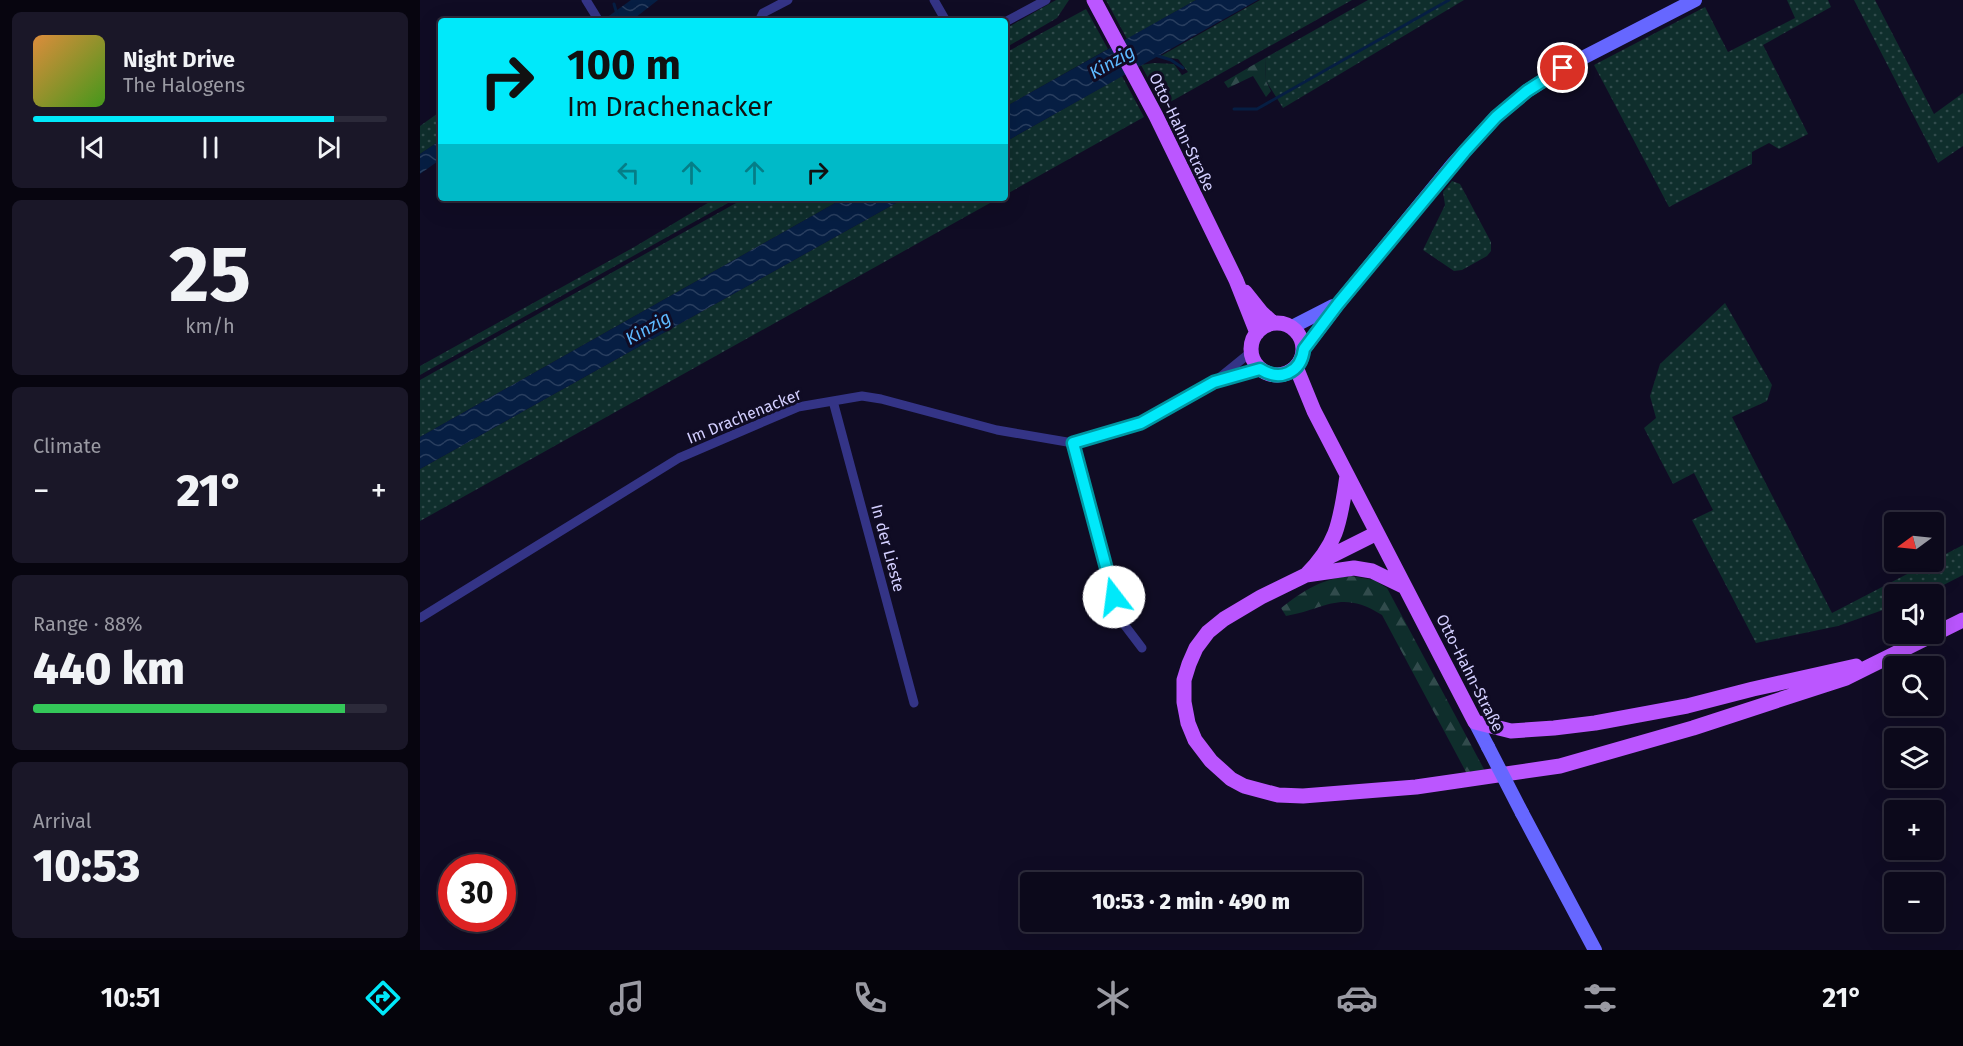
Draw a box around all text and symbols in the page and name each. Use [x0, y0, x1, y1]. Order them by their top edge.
text: 100 m [567, 40, 681, 90]
water label: Kinzig [1085, 40, 1139, 84]
icon: right [468, 42, 546, 120]
pin [1537, 42, 1588, 93]
text: Night Drive [123, 46, 235, 73]
icon: arrive [1546, 51, 1579, 84]
street label: Otto-Hahn-Straße [1145, 70, 1219, 194]
text: The Halogens [123, 73, 245, 97]
text: Im Drachenacker [567, 91, 772, 123]
icon: previous [76, 131, 109, 164]
icon: pause [194, 131, 227, 164]
icon: next [312, 131, 345, 164]
icon: left [612, 156, 645, 189]
icon: ahead [675, 156, 708, 189]
icon: ahead [738, 156, 771, 189]
icon: right [801, 156, 834, 189]
text: 25 [169, 228, 251, 322]
water label: Kinzig [621, 306, 675, 350]
text: km/h [185, 314, 235, 338]
street label: Im Drachenacker [684, 384, 805, 448]
text: Climate [33, 434, 101, 458]
text: 21° [176, 464, 244, 518]
text: − [33, 471, 50, 511]
text: + [371, 471, 387, 511]
street label: In der Lieste [867, 502, 909, 594]
north arrow [1884, 512, 1944, 572]
map controls [1884, 512, 1944, 932]
position arrow [1082, 565, 1146, 629]
button: sound [1884, 584, 1944, 644]
street label: Otto-Hahn-Straße [1432, 611, 1508, 735]
text: Range · 88% [33, 612, 142, 636]
text: 440 km [33, 642, 185, 696]
button: search [1884, 656, 1944, 716]
button: layers [1884, 728, 1944, 788]
button: + [1884, 800, 1944, 860]
text: Arrival [33, 809, 92, 833]
text: 10:53 [33, 839, 140, 893]
speed limit sign: 30 [438, 854, 516, 932]
button: − [1884, 872, 1944, 932]
text: 10:53 · 2 min · 490 m [1092, 888, 1290, 915]
icon: directions [362, 977, 404, 1019]
icon: music [606, 977, 648, 1019]
icon: phone [849, 977, 891, 1019]
icon: climate [1092, 977, 1134, 1019]
icon: car [1336, 977, 1378, 1019]
icon: filters [1579, 977, 1621, 1019]
text: 10:51 [101, 982, 161, 1014]
text: 21° [1822, 982, 1862, 1014]

